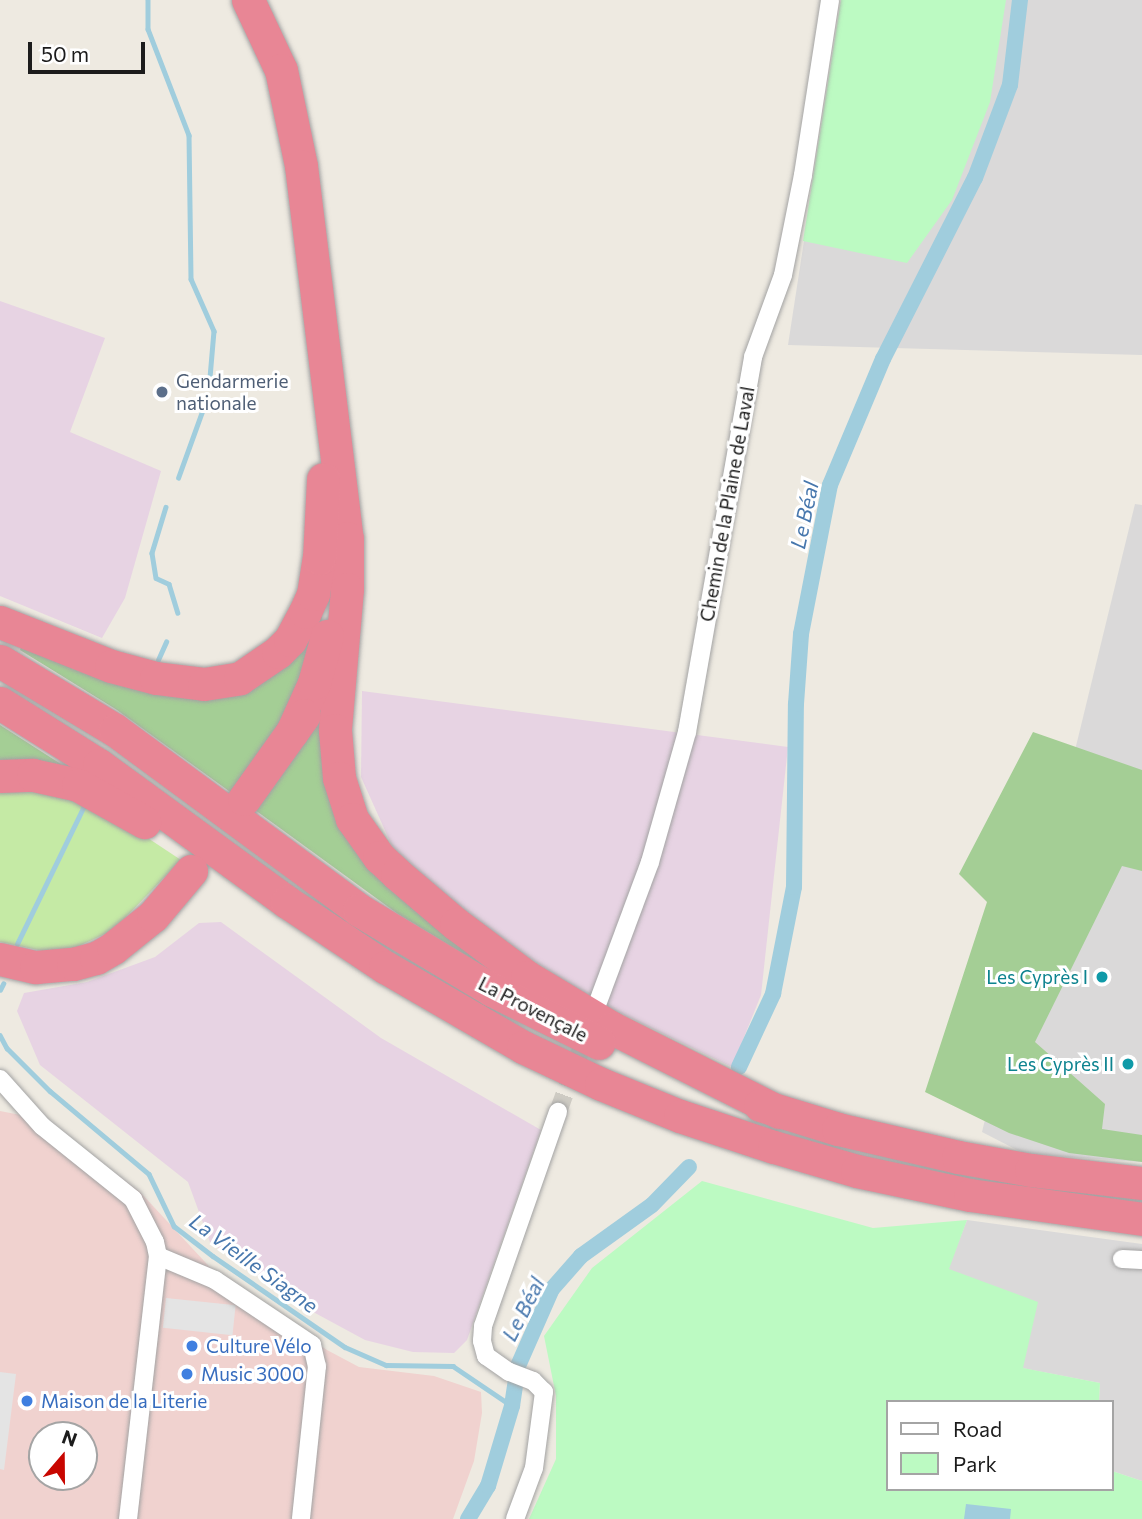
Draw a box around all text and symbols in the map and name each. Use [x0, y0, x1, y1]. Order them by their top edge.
scale bar [32, 28, 149, 72]
text: 50 m [41, 41, 89, 66]
place label: Gendarmerie nationale [176, 370, 288, 414]
marker: Gendarmerie nationale [154, 384, 170, 400]
street label: Chemin de la Plaine de Laval [695, 385, 759, 623]
water label: Le Béal [785, 479, 823, 551]
place label: Les Cyprès I [986, 966, 1088, 988]
marker: Les Cyprès I [1094, 969, 1110, 985]
street label: La Provençale [475, 972, 591, 1046]
place label: Les Cyprès II [1007, 1053, 1114, 1075]
marker: Les Cyprès II [1120, 1056, 1136, 1072]
water label: La Vieille Siagne [185, 1208, 323, 1318]
water label: Le Béal [496, 1273, 550, 1345]
place label: Culture Vélo [206, 1335, 312, 1357]
marker: Culture Vélo [184, 1338, 200, 1354]
place label: Music 3000 [201, 1363, 304, 1385]
marker: Music 3000 [179, 1366, 195, 1382]
place label: Maison de la Literie [41, 1390, 207, 1412]
marker: Maison de la Literie [19, 1393, 35, 1409]
legend [886, 1400, 1114, 1491]
text: Road [953, 1416, 1002, 1441]
north arrow [28, 1421, 98, 1491]
text: N [59, 1424, 80, 1451]
text: Park [953, 1451, 997, 1476]

